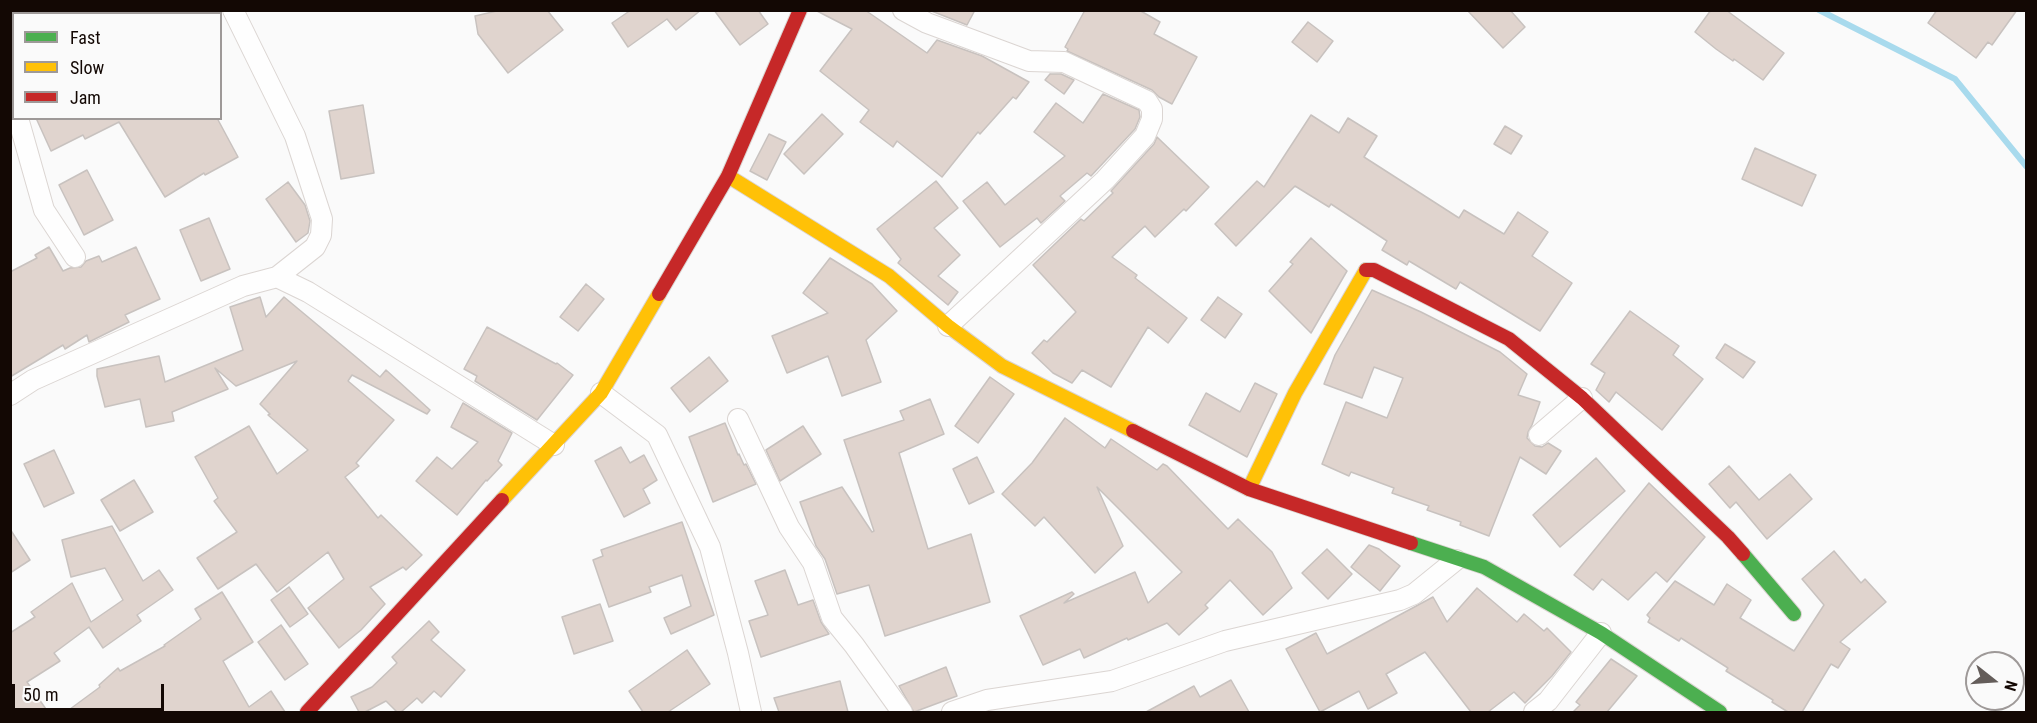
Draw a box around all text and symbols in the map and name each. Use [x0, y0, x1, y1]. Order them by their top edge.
legend [12, 12, 222, 120]
text: Fast [70, 27, 101, 48]
text: Slow [70, 57, 104, 78]
text: Jam [70, 87, 101, 108]
north arrow [1965, 651, 2025, 711]
scale bar [15, 672, 166, 710]
text: N [2000, 678, 2021, 693]
text: 50 m [23, 684, 58, 705]

